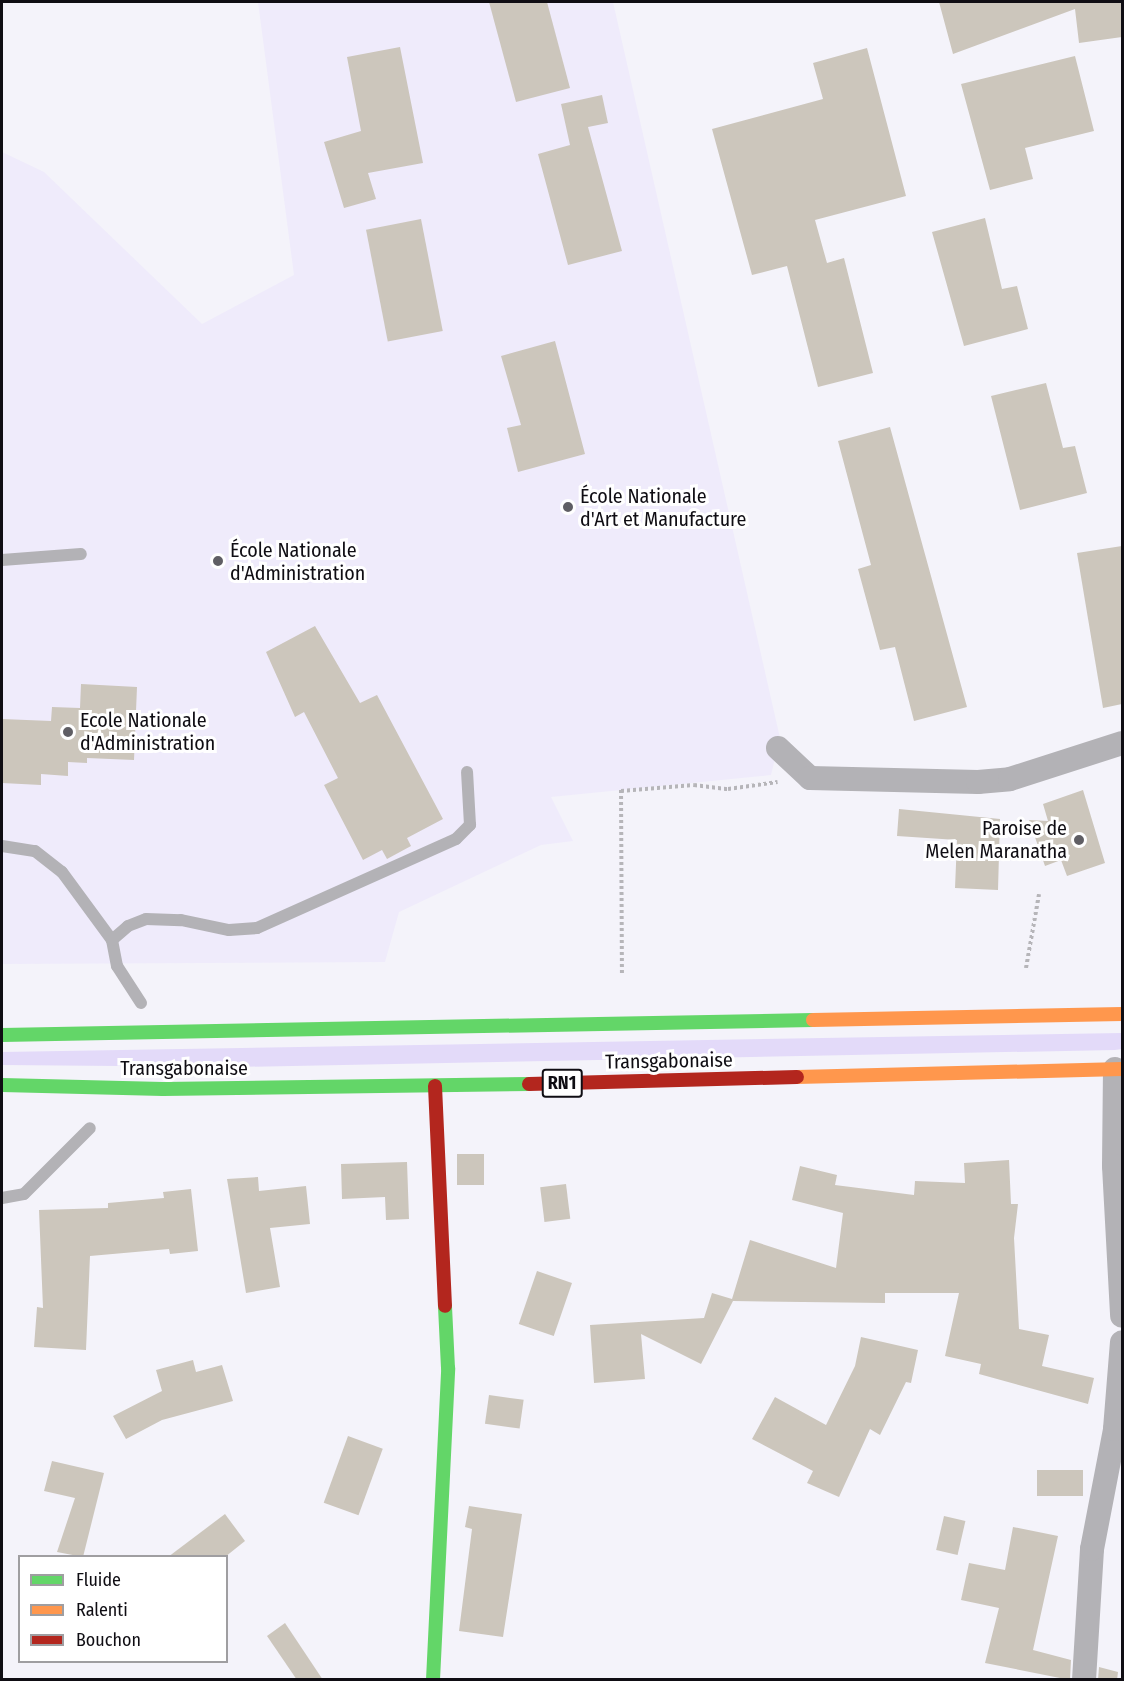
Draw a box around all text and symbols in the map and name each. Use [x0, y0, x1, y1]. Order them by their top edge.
place label: École Nationale d'Art et Manufacture [580, 484, 746, 531]
marker: École Nationale d'Art et Manufacture [561, 500, 575, 514]
place label: École Nationale d'Administration [230, 538, 365, 585]
marker: École Nationale d'Administration [211, 554, 225, 568]
place label: Ecole Nationale d'Administration [80, 708, 215, 755]
marker: Ecole Nationale d'Administration [61, 725, 75, 739]
place label: Paroise de Melen Maranatha [925, 816, 1067, 863]
marker: Paroise de Melen Maranatha [1072, 833, 1086, 847]
street label: Transgabonaise [605, 1048, 733, 1074]
street label: Transgabonaise [120, 1056, 248, 1080]
road number: RN1 [541, 1068, 583, 1098]
legend [18, 1555, 228, 1663]
text: Fluide [76, 1569, 121, 1591]
text: Ralenti [76, 1599, 128, 1621]
text: Bouchon [76, 1629, 141, 1651]

